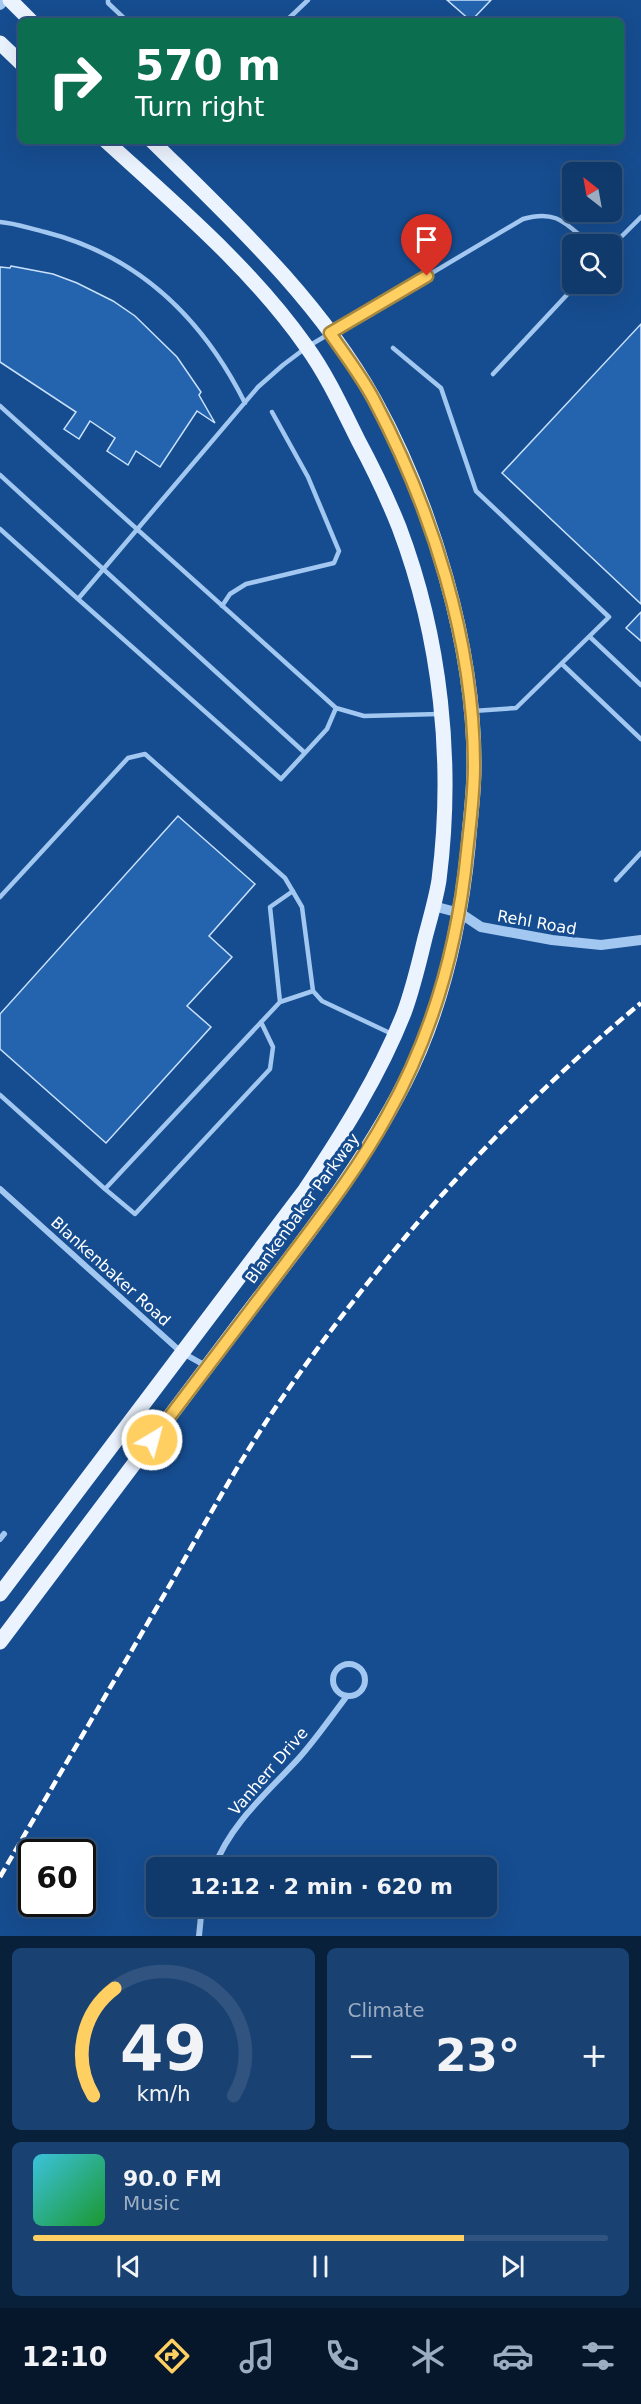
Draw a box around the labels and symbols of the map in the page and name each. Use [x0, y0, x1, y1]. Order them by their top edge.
north arrow [562, 162, 622, 222]
pin [401, 214, 452, 276]
street label: Rehl Road [496, 906, 578, 939]
street label: Blankenbaker Parkway [241, 1129, 363, 1287]
street label: Blankenbaker Road [47, 1213, 174, 1330]
position arrow [120, 1408, 184, 1472]
street label: Vanherr Drive [225, 1723, 312, 1819]
speed limit sign: 60 [18, 1839, 96, 1917]

